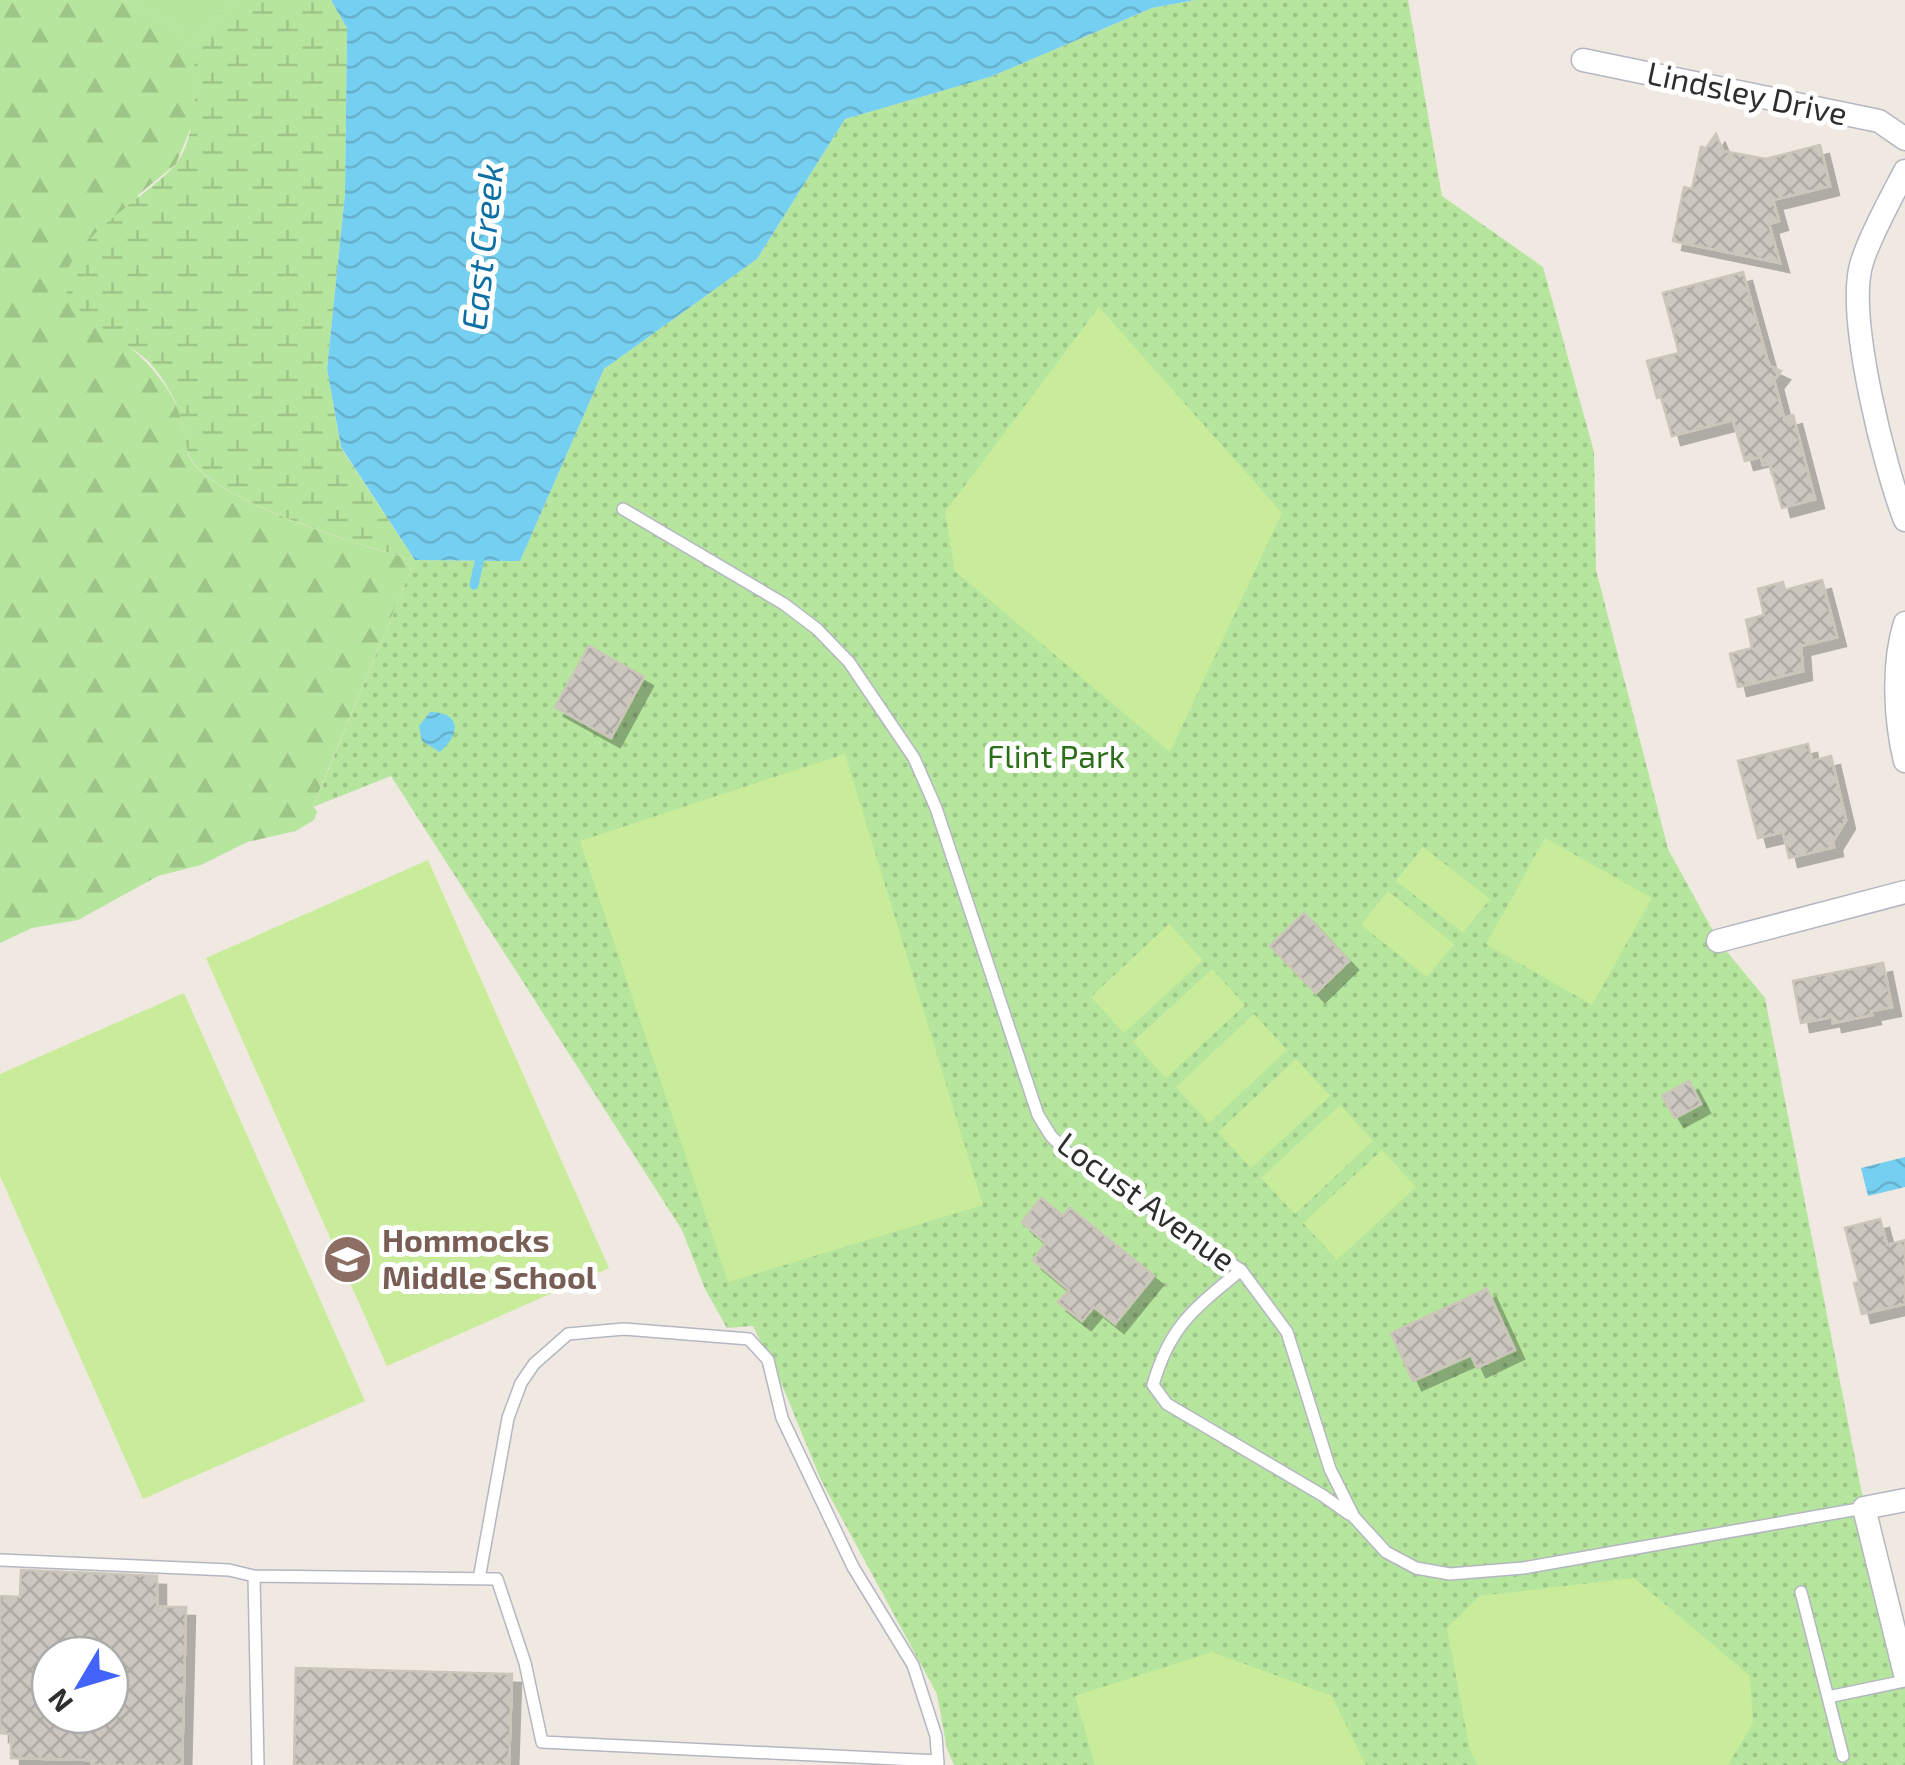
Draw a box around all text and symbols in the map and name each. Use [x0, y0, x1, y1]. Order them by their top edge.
street label: Lindsley Drive [1644, 52, 1851, 132]
water label: East Creek [451, 161, 511, 332]
park label: Flint Park [987, 736, 1125, 774]
street label: Locust Avenue [1051, 1123, 1243, 1278]
place label: Hommocks Middle School [382, 1220, 597, 1295]
school or university icon: Hommocks Middle School [321, 1233, 373, 1285]
north arrow [30, 1635, 130, 1735]
text: N [40, 1683, 79, 1719]

